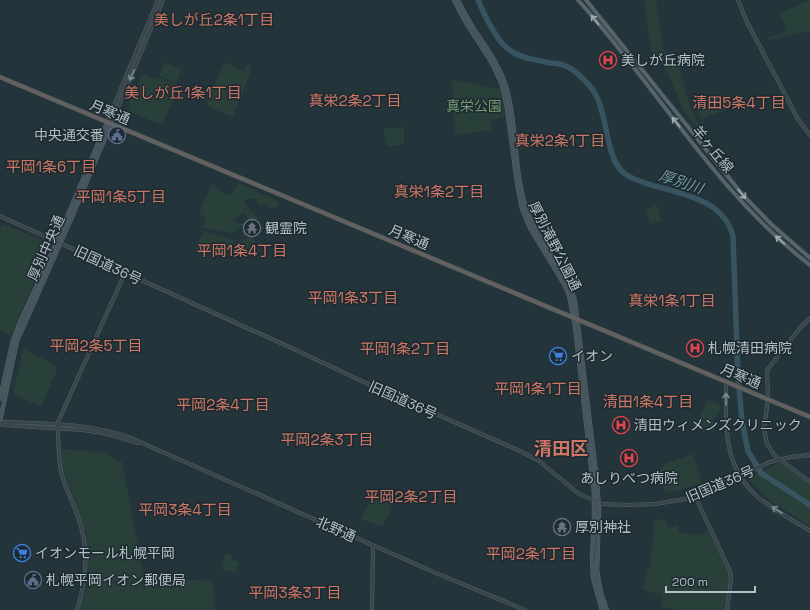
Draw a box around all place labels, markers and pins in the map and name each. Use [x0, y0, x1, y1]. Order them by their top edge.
hospital icon: 美しが丘病院 [598, 50, 618, 70]
place label: 美しが丘病院 [621, 51, 705, 69]
public building icon: 中央通交番 [107, 125, 127, 145]
place label: 中央通交番 [34, 126, 104, 144]
temple icon: 観霊院 [242, 218, 262, 238]
place label: 観霊院 [265, 219, 307, 237]
hospital icon: 札幌清田病院 [685, 338, 705, 358]
place label: 札幌清田病院 [708, 339, 792, 357]
supermarket icon: イオン [548, 346, 568, 366]
place label: イオン [571, 347, 613, 365]
hospital icon: 清田ウィメンズクリニック [611, 415, 631, 435]
place label: 清田ウィメンズクリニック [634, 416, 802, 434]
hospital icon: あしりべつ病院 [619, 448, 639, 468]
place label: あしりべつ病院 [580, 469, 678, 487]
temple icon: 厚別神社 [552, 517, 572, 537]
place label: 厚別神社 [575, 518, 631, 536]
supermarket icon: イオンモール札幌平岡 [12, 543, 32, 563]
place label: イオンモール札幌平岡 [35, 544, 175, 562]
public building icon: 札幌平岡イオン郵便局 [23, 570, 43, 590]
place label: 札幌平岡イオン郵便局 [46, 571, 186, 589]

